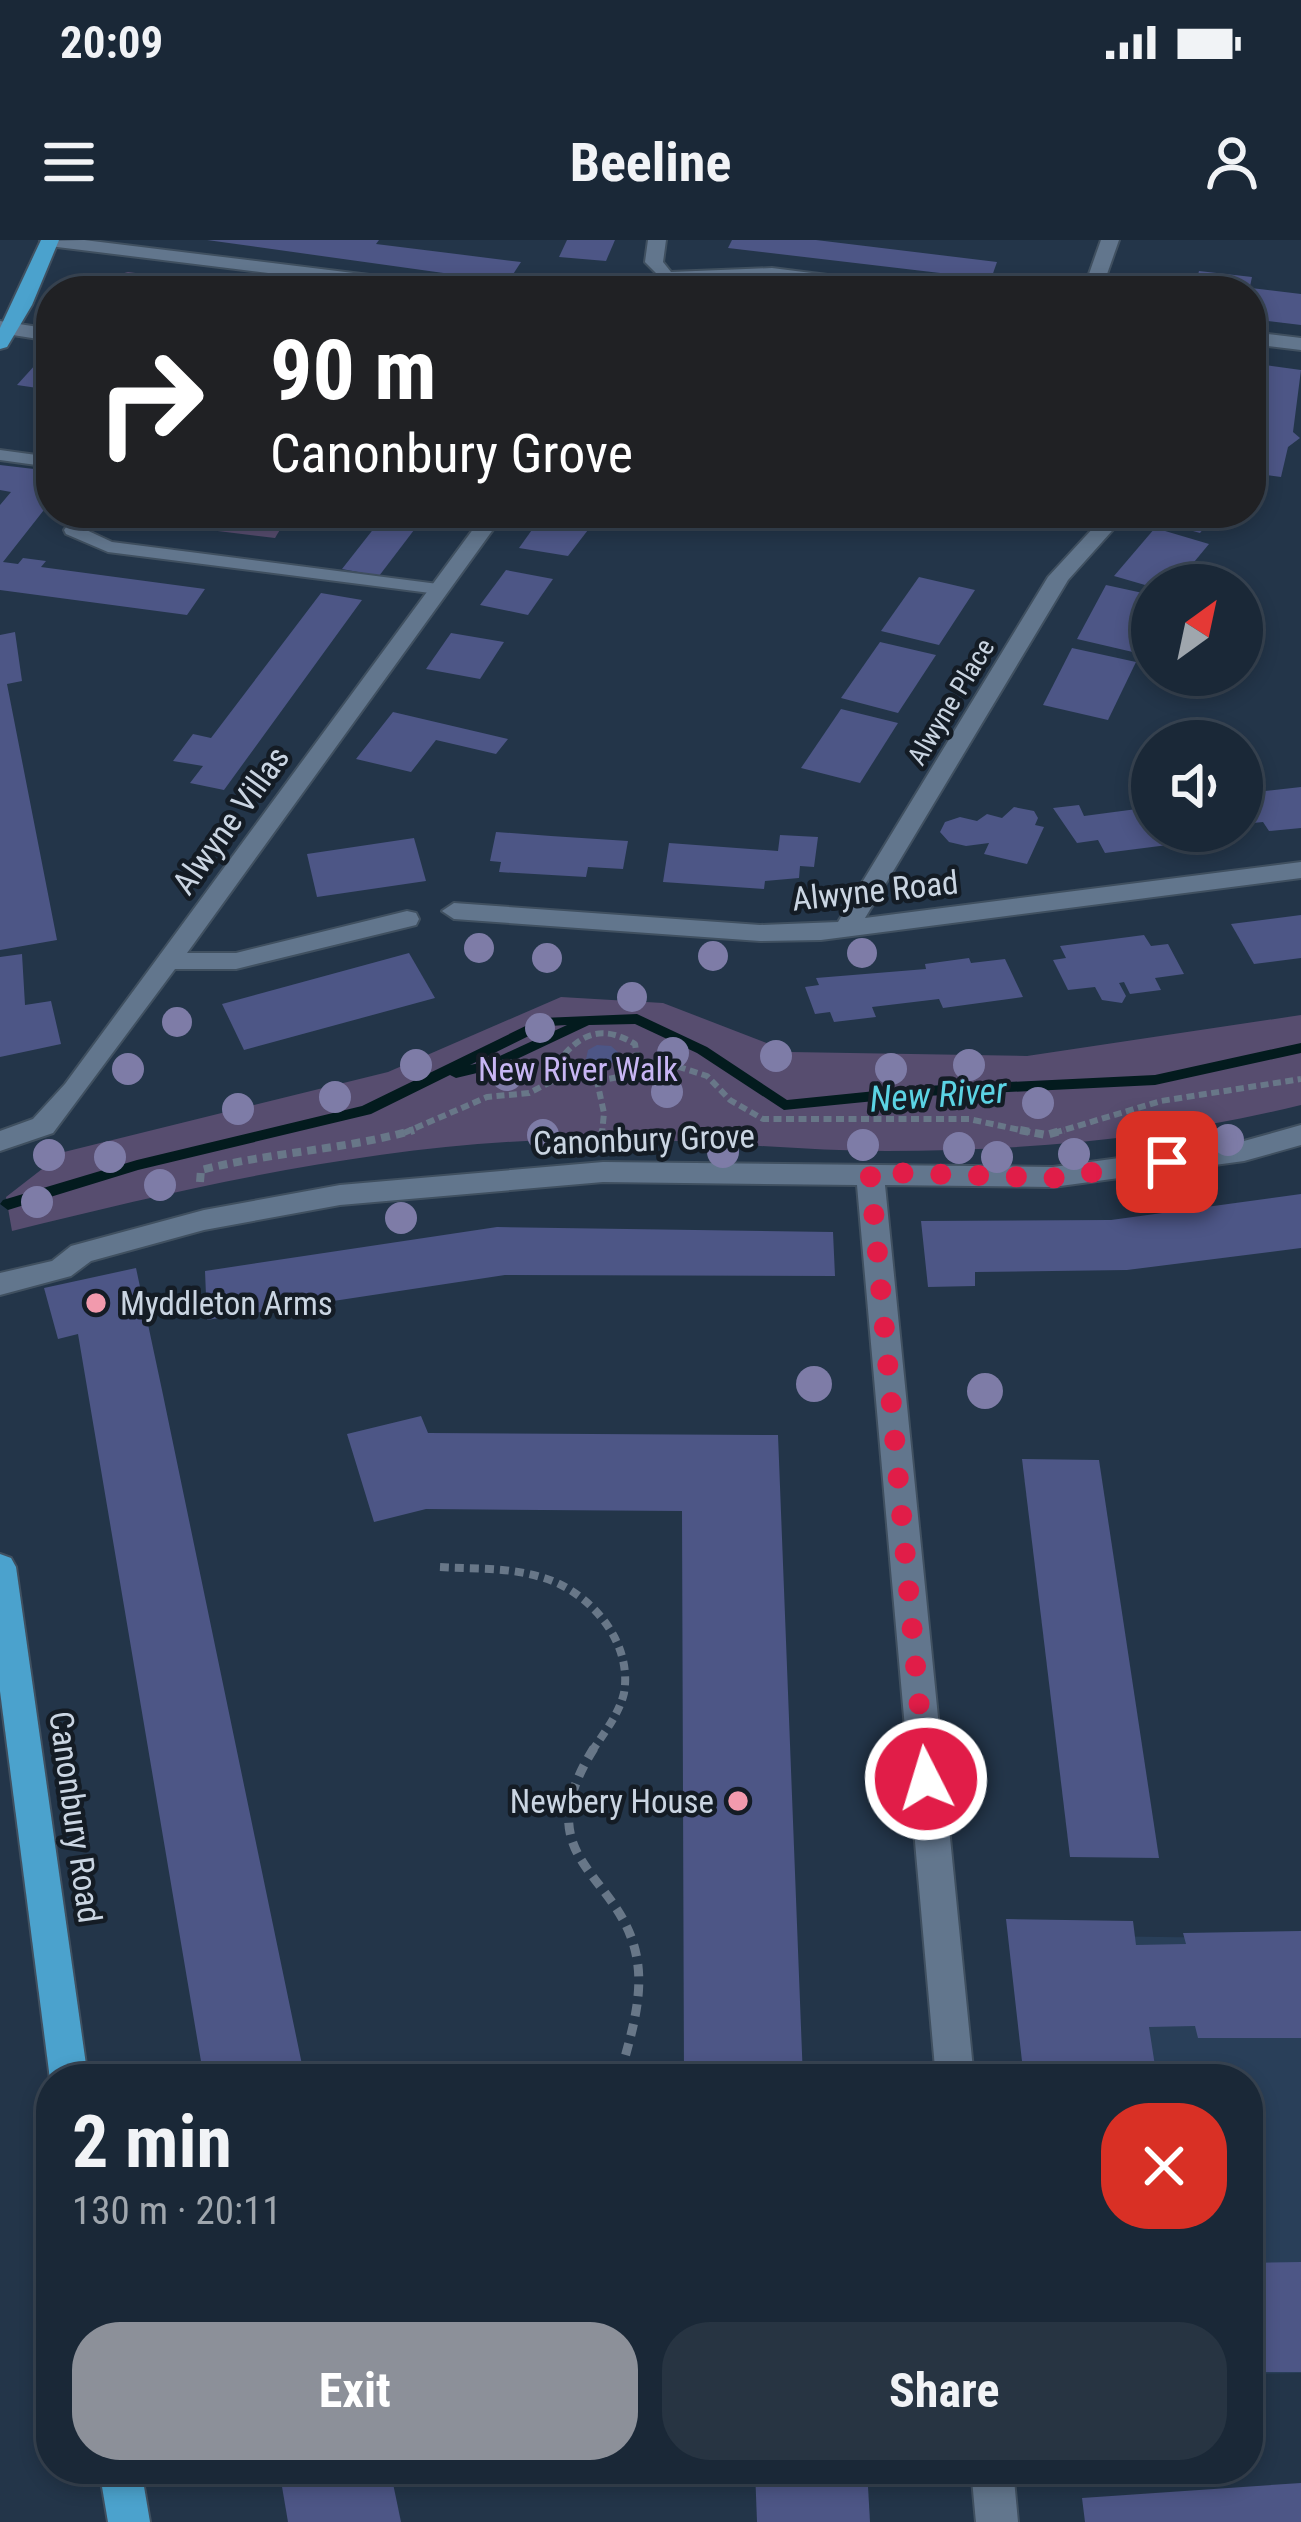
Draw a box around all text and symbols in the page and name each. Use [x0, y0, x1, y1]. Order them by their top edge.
text: 20:09 [60, 16, 163, 69]
icon: menu [36, 129, 102, 195]
icon: person [1199, 129, 1265, 195]
text: Beeline [570, 131, 731, 194]
text: 90 m [270, 321, 437, 420]
icon: right [72, 324, 228, 480]
text: Canonbury Grove [270, 422, 633, 485]
north arrow [1131, 564, 1263, 696]
map controls [1131, 564, 1263, 852]
street label: Alwyne Place [901, 633, 1001, 771]
button: sound [1131, 720, 1263, 852]
street label: Alwyne Villas [164, 739, 297, 902]
street label: Alwyne Road [790, 862, 960, 919]
park label: New River Walk [478, 1050, 678, 1089]
water label: New River [868, 1069, 1009, 1121]
pin [1116, 1111, 1218, 1213]
street label: Canonbury Grove [532, 1116, 756, 1163]
icon: arrive [1134, 1129, 1200, 1195]
place label: Myddleton Arms [120, 1284, 333, 1323]
marker: Myddleton Arms [83, 1290, 109, 1316]
street label: Canonbury Road [41, 1709, 110, 1925]
position arrow [863, 1716, 989, 1842]
place label: Newbery House [510, 1782, 714, 1821]
marker: Newbery House [725, 1788, 751, 1814]
text: 2 min [72, 2100, 232, 2185]
button: close [1101, 2103, 1227, 2229]
text: 130 m · 20:11 [72, 2188, 282, 2234]
button: Exit [72, 2322, 638, 2460]
button: Share [662, 2322, 1227, 2460]

